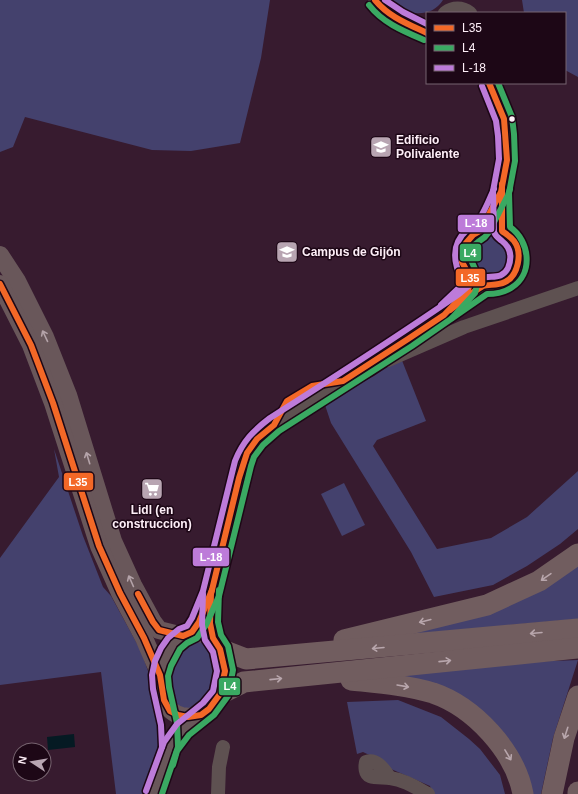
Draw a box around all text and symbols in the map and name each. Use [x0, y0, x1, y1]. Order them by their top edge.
legend [426, 12, 566, 84]
text: L35 [462, 21, 482, 35]
text: L4 [462, 41, 476, 55]
text: L-18 [462, 61, 486, 75]
unlabelled marker [507, 114, 517, 124]
place label: Edificio Polivalente [396, 133, 460, 161]
school or university icon: Edificio Polivalente [368, 134, 394, 160]
line badge: L-18 [457, 214, 495, 233]
text: L-18 [465, 217, 487, 229]
school or university icon: Campus de Gijón [274, 239, 300, 265]
line badge: L4 [459, 243, 482, 262]
place label: Campus de Gijón [302, 245, 401, 259]
text: L4 [464, 247, 477, 259]
line badge: L35 [455, 268, 486, 287]
text: L35 [461, 272, 479, 284]
one-way arrow [41, 330, 48, 342]
one-way arrow [84, 452, 91, 465]
line badge: L35 [63, 472, 94, 491]
text: L35 [69, 476, 87, 488]
supermarket icon: Lidl (en construccion) [139, 476, 165, 502]
place label: Lidl (en construccion) [112, 503, 192, 531]
line badge: L-18 [192, 547, 230, 567]
text: L-18 [200, 551, 222, 563]
one-way arrow [541, 573, 552, 581]
one-way arrow [127, 575, 134, 587]
one-way arrow [419, 618, 432, 626]
one-way arrow [530, 629, 543, 637]
one-way arrow [372, 644, 385, 651]
one-way arrow [438, 658, 451, 665]
one-way arrow [269, 675, 282, 683]
line badge: L4 [218, 677, 241, 696]
text: L4 [224, 680, 237, 692]
one-way arrow [396, 682, 409, 690]
one-way arrow [561, 727, 569, 739]
north arrow [12, 742, 52, 782]
one-way arrow [504, 749, 512, 761]
text: N [16, 755, 29, 765]

